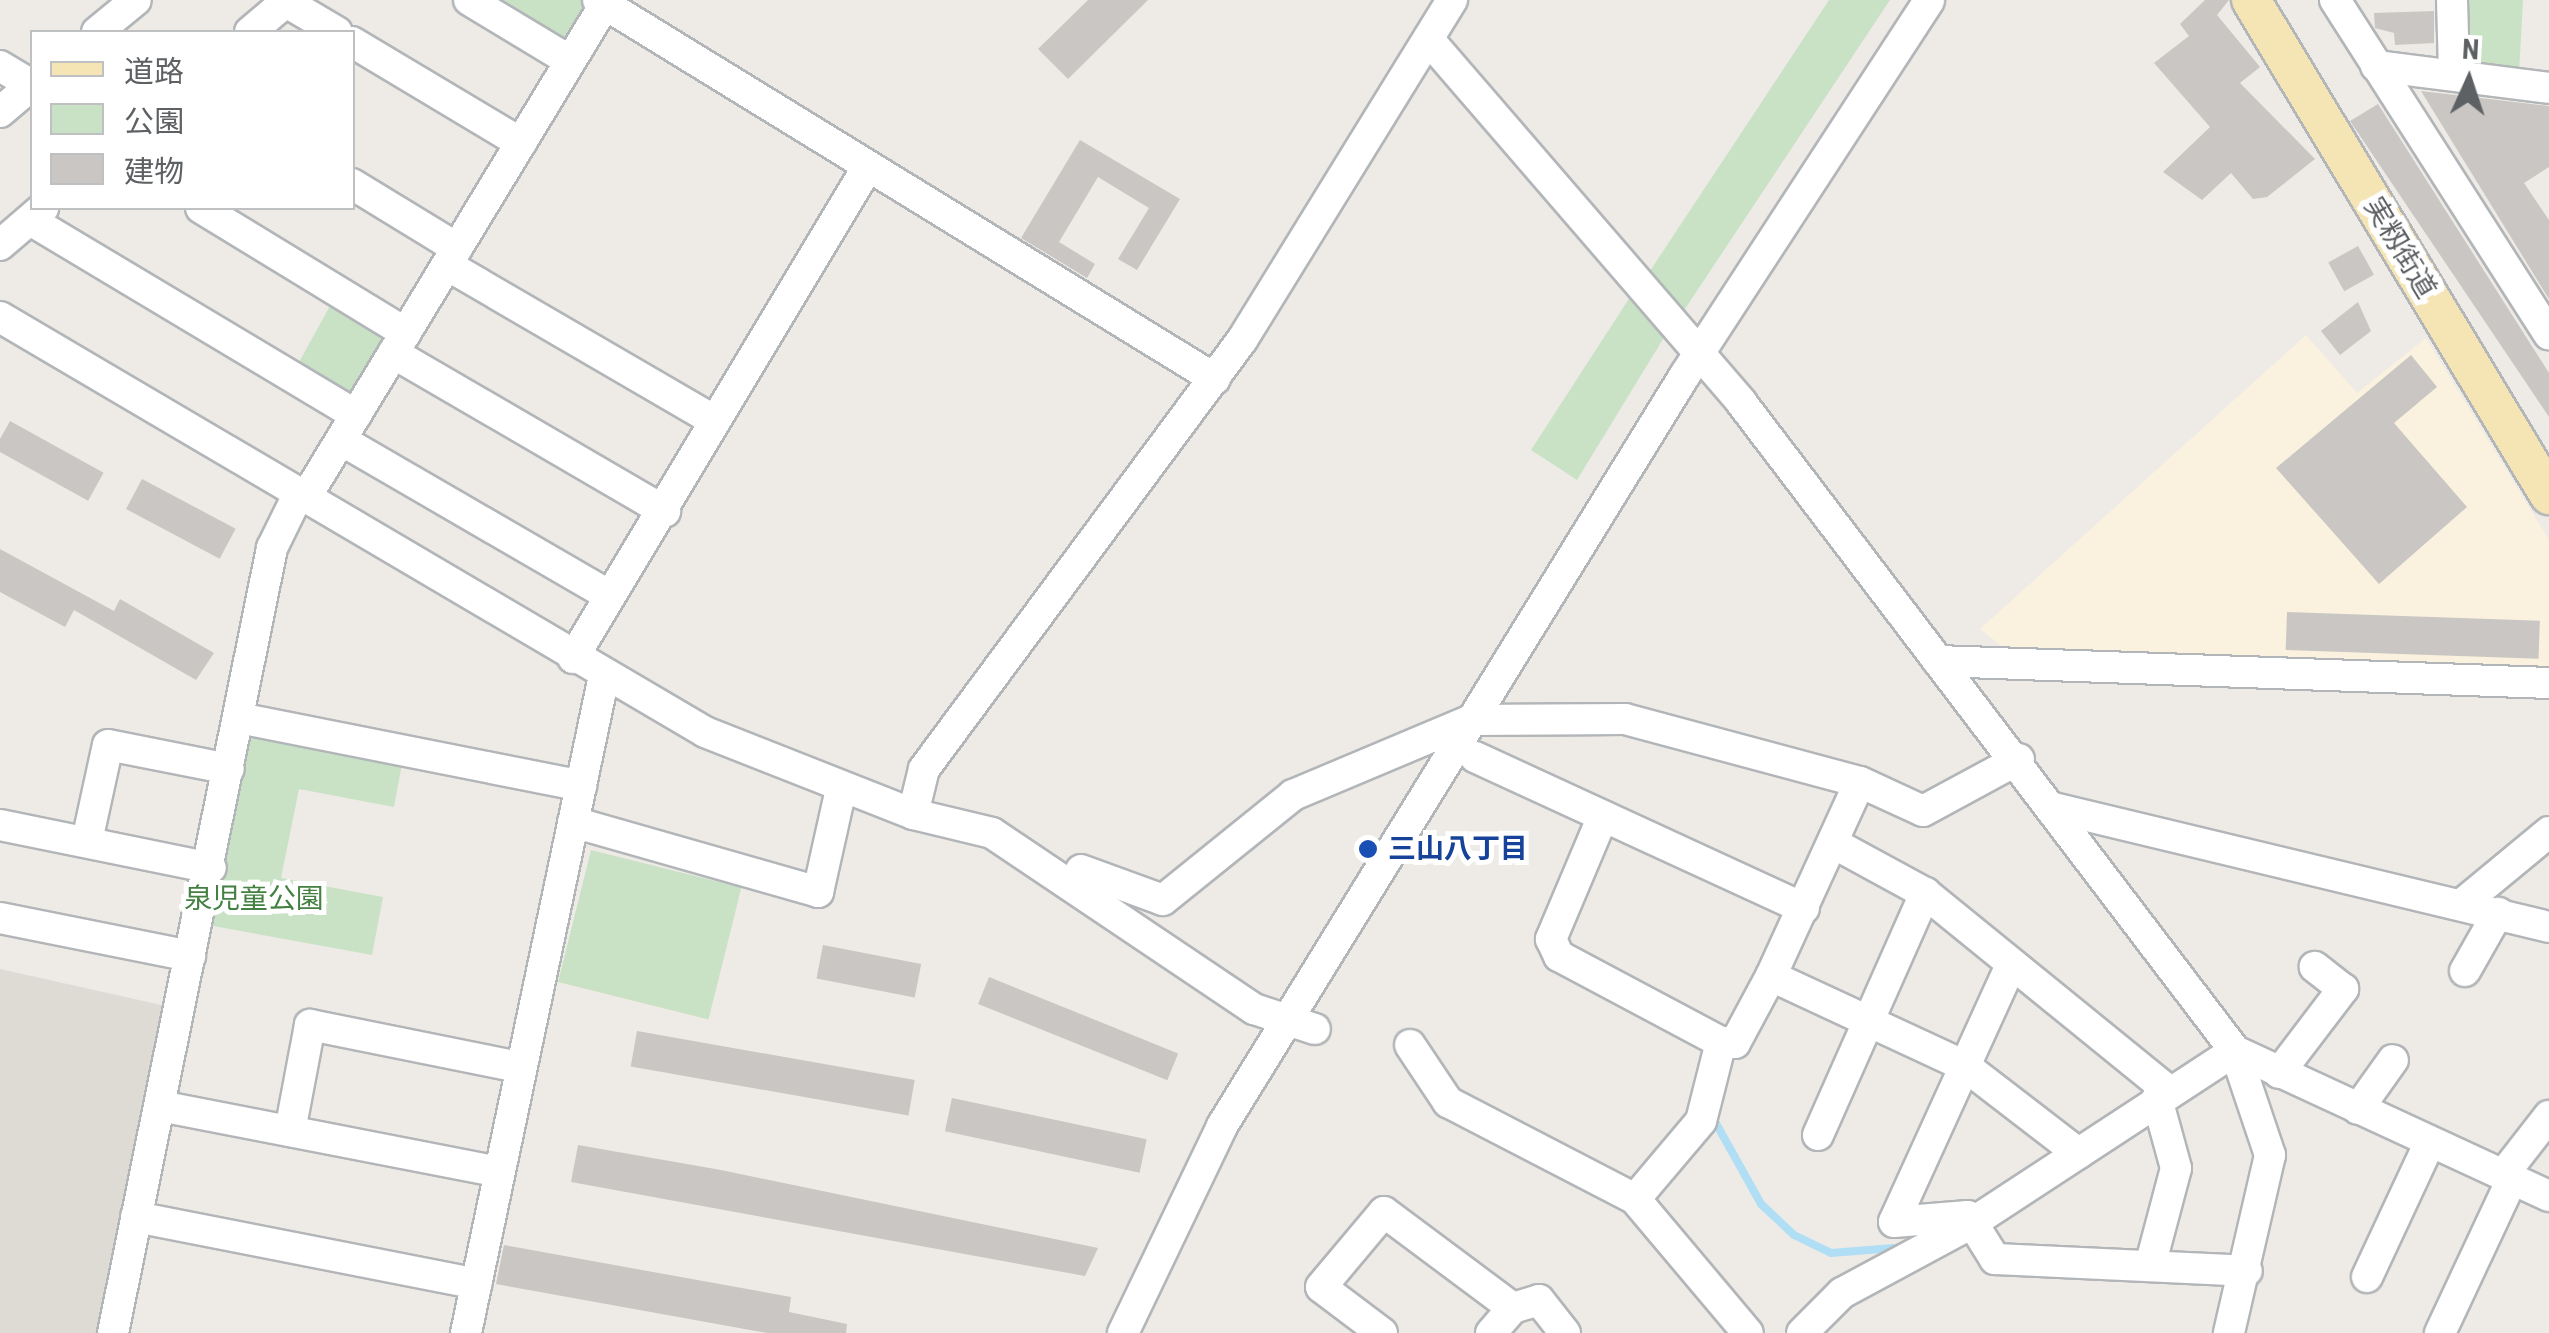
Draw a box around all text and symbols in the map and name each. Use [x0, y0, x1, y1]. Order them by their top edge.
legend [30, 30, 355, 210]
north arrow [2419, 30, 2519, 130]
text: N [2461, 33, 2480, 66]
text: 道路 [124, 54, 184, 89]
text: 公園 [124, 104, 184, 139]
text: 建物 [124, 154, 184, 189]
street label: 実籾街道 [2357, 191, 2443, 305]
place label: 三山八丁目 [1388, 832, 1528, 866]
marker: 三山八丁目 [1357, 838, 1379, 860]
park label: 泉児童公園 [184, 882, 324, 916]

